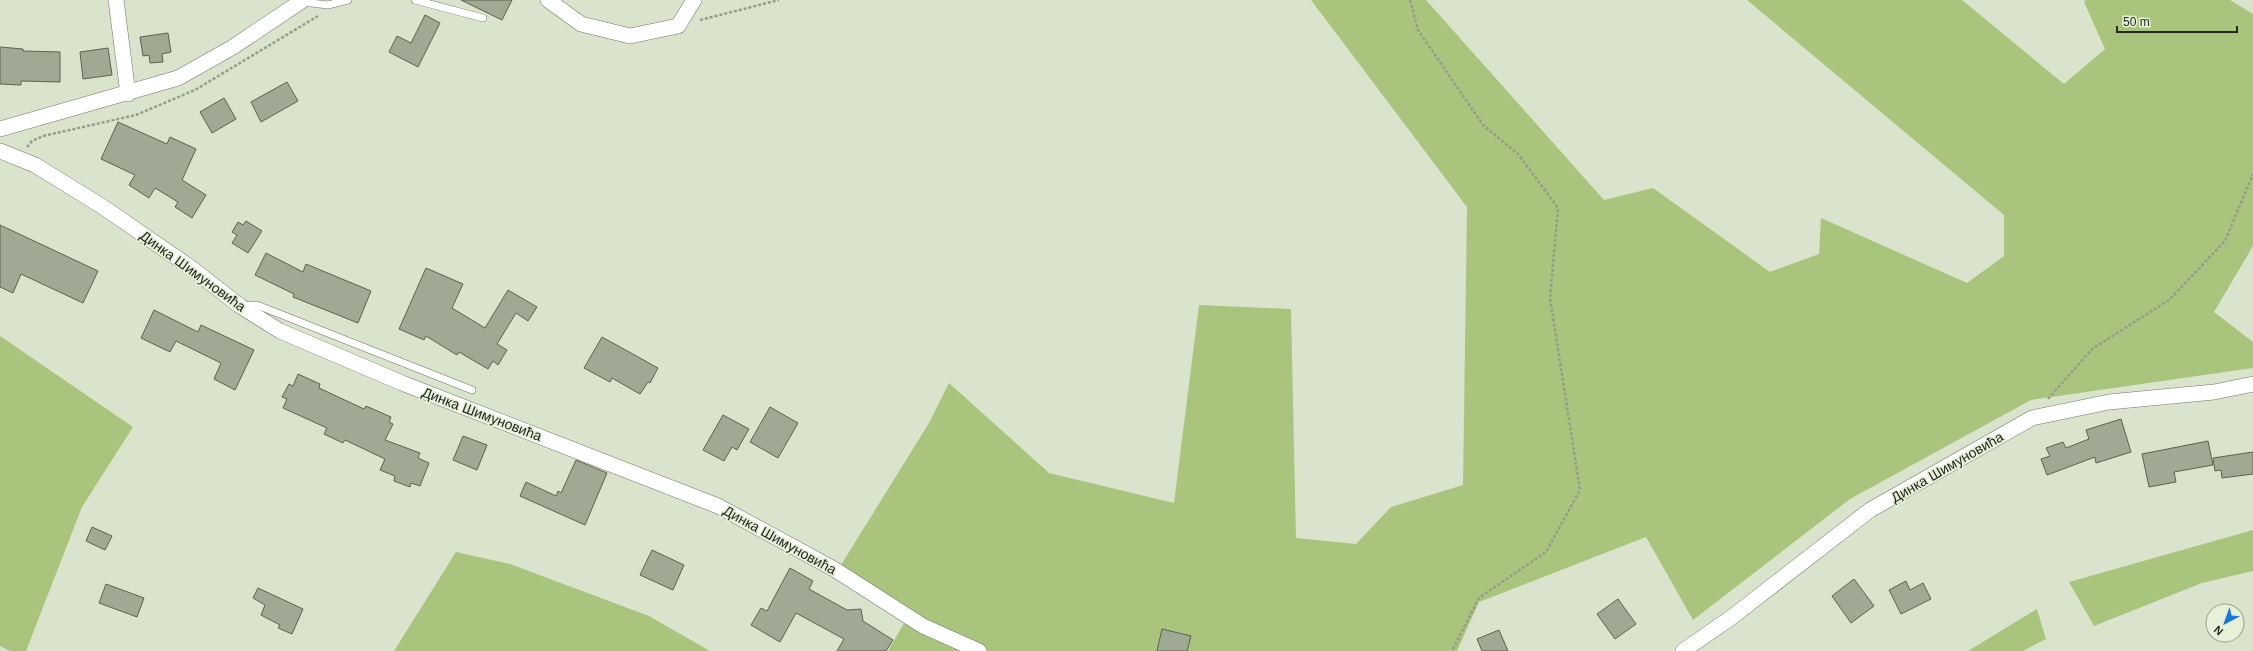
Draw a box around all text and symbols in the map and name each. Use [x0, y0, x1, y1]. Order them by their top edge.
scale bar [2117, 8, 2237, 34]
text: 50 m [2123, 15, 2150, 29]
street label: Динка Шимуновића [137, 227, 249, 315]
street label: Динка Шимуновића [420, 384, 544, 444]
street label: Динка Шимуновића [1888, 428, 2006, 506]
street label: Динка Шимуновића [721, 502, 840, 578]
north arrow [2205, 603, 2245, 643]
text: N [2211, 623, 2225, 638]

